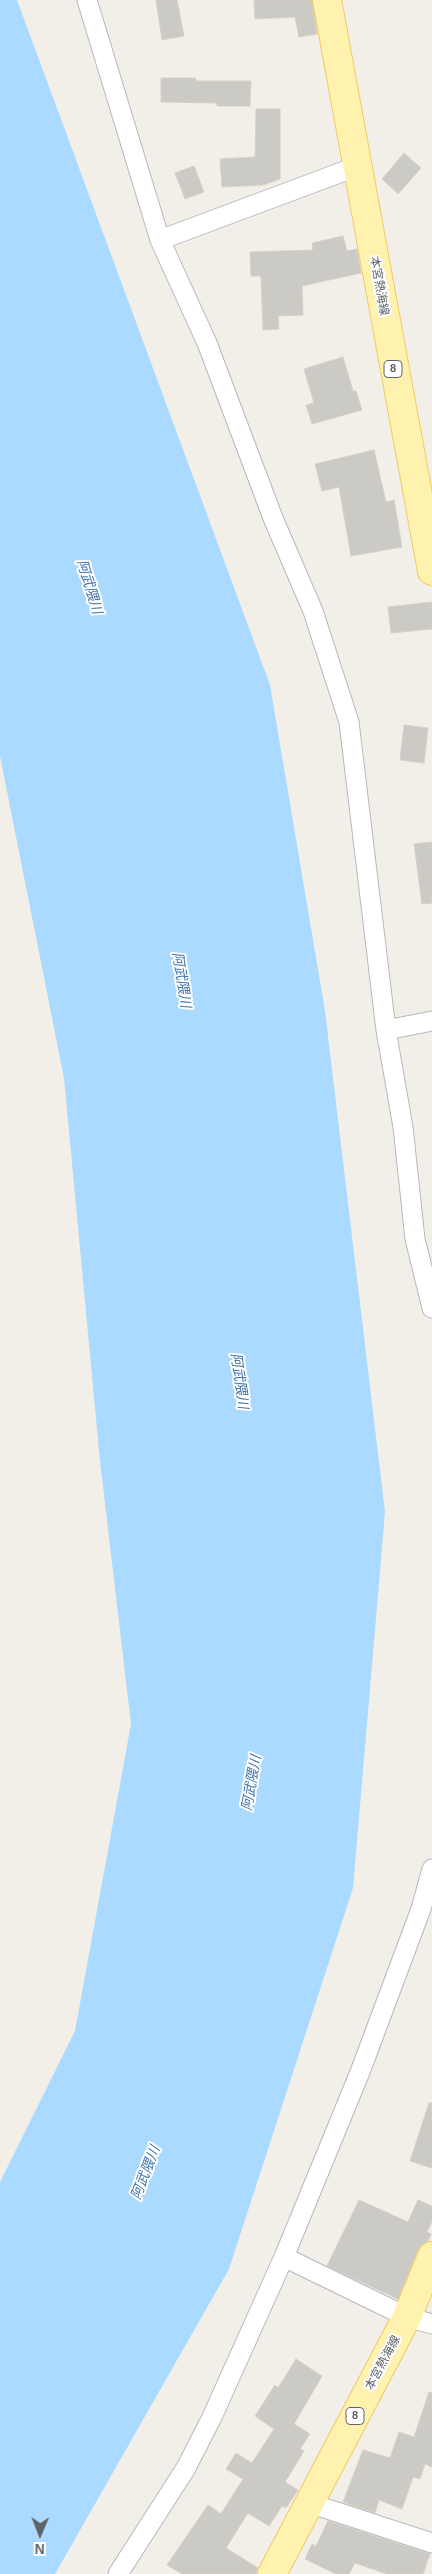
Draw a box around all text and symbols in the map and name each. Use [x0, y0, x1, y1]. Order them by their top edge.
street label: 本宮熱海線 [367, 255, 391, 317]
road number: 8 [384, 360, 402, 378]
water label: 阿武隈川 [73, 558, 105, 616]
water label: 阿武隈川 [168, 951, 194, 1009]
water label: 阿武隈川 [227, 1352, 251, 1410]
water label: 阿武隈川 [239, 1754, 265, 1812]
water label: 阿武隈川 [128, 2144, 164, 2202]
street label: 本宮熱海線 [363, 2333, 403, 2393]
road number: 8 [346, 2408, 364, 2424]
north arrow [15, 2509, 65, 2559]
text: N [35, 2541, 45, 2557]

